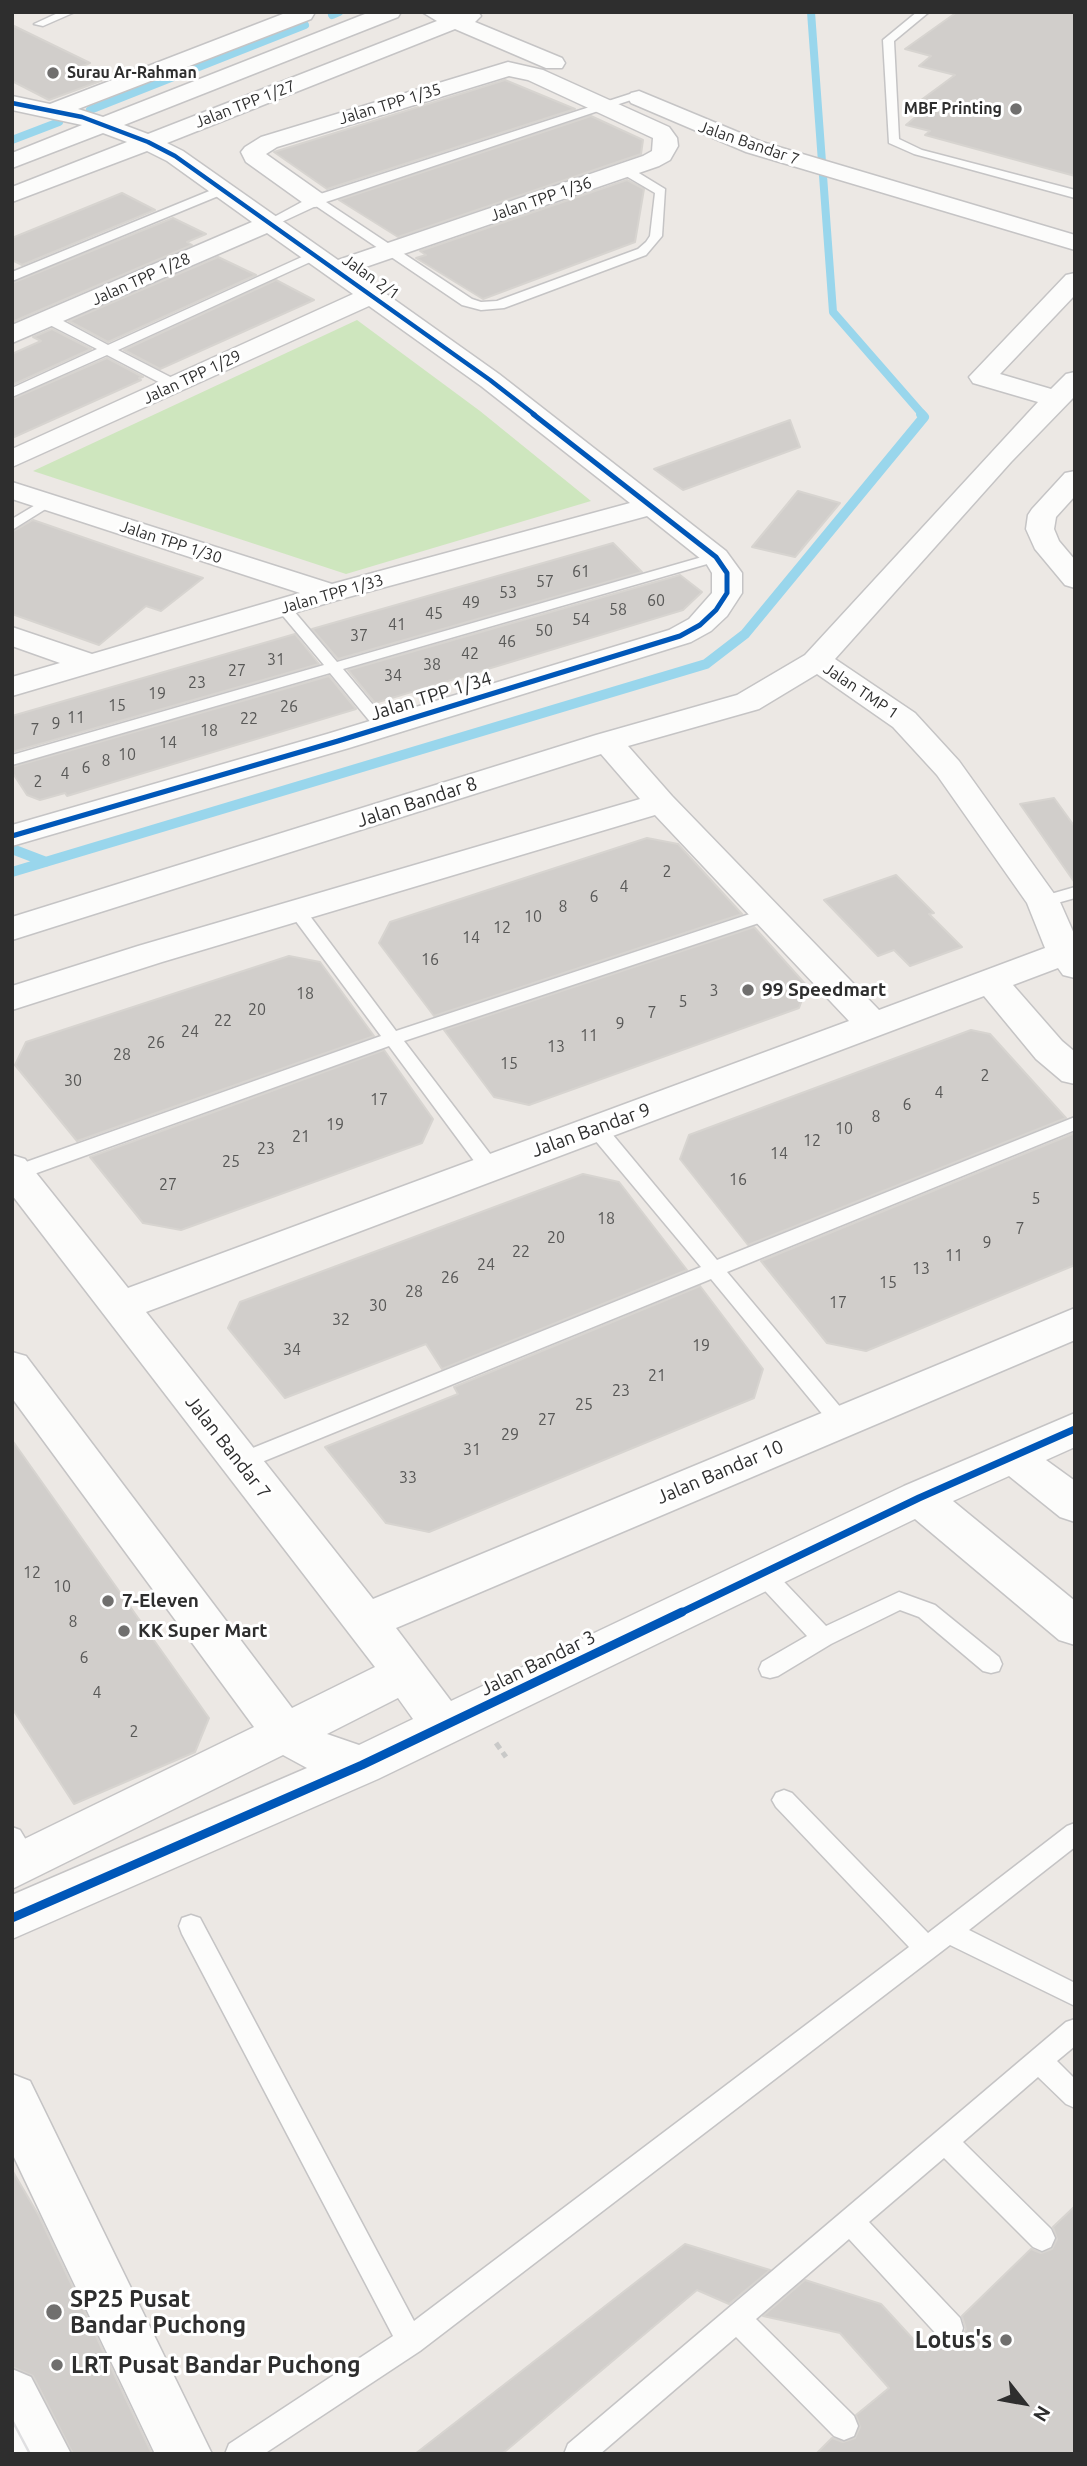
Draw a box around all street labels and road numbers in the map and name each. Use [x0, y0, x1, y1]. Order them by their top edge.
street label: Jalan TPP 1/27 [192, 76, 298, 132]
street label: Jalan TPP 1/35 [337, 79, 443, 129]
street label: Jalan Bandar 7 [696, 117, 802, 169]
street label: Jalan TPP 1/36 [488, 173, 594, 225]
street label: Jalan TPP 1/28 [89, 249, 193, 309]
street label: Jalan 2/1 [339, 250, 403, 304]
street label: Jalan TPP 1/29 [140, 346, 244, 408]
street label: Jalan TPP 1/30 [118, 516, 224, 568]
street label: Jalan TPP 1/33 [278, 570, 386, 618]
street label: Jalan TMP 1 [820, 659, 902, 723]
street label: Jalan TPP 1/34 [367, 667, 495, 725]
street label: Jalan Bandar 8 [354, 772, 480, 832]
street label: Jalan Bandar 9 [528, 1098, 654, 1162]
street label: Jalan Bandar 7 [181, 1391, 275, 1503]
street label: Jalan Bandar 10 [653, 1435, 787, 1509]
street label: Jalan Bandar 3 [477, 1625, 599, 1701]

